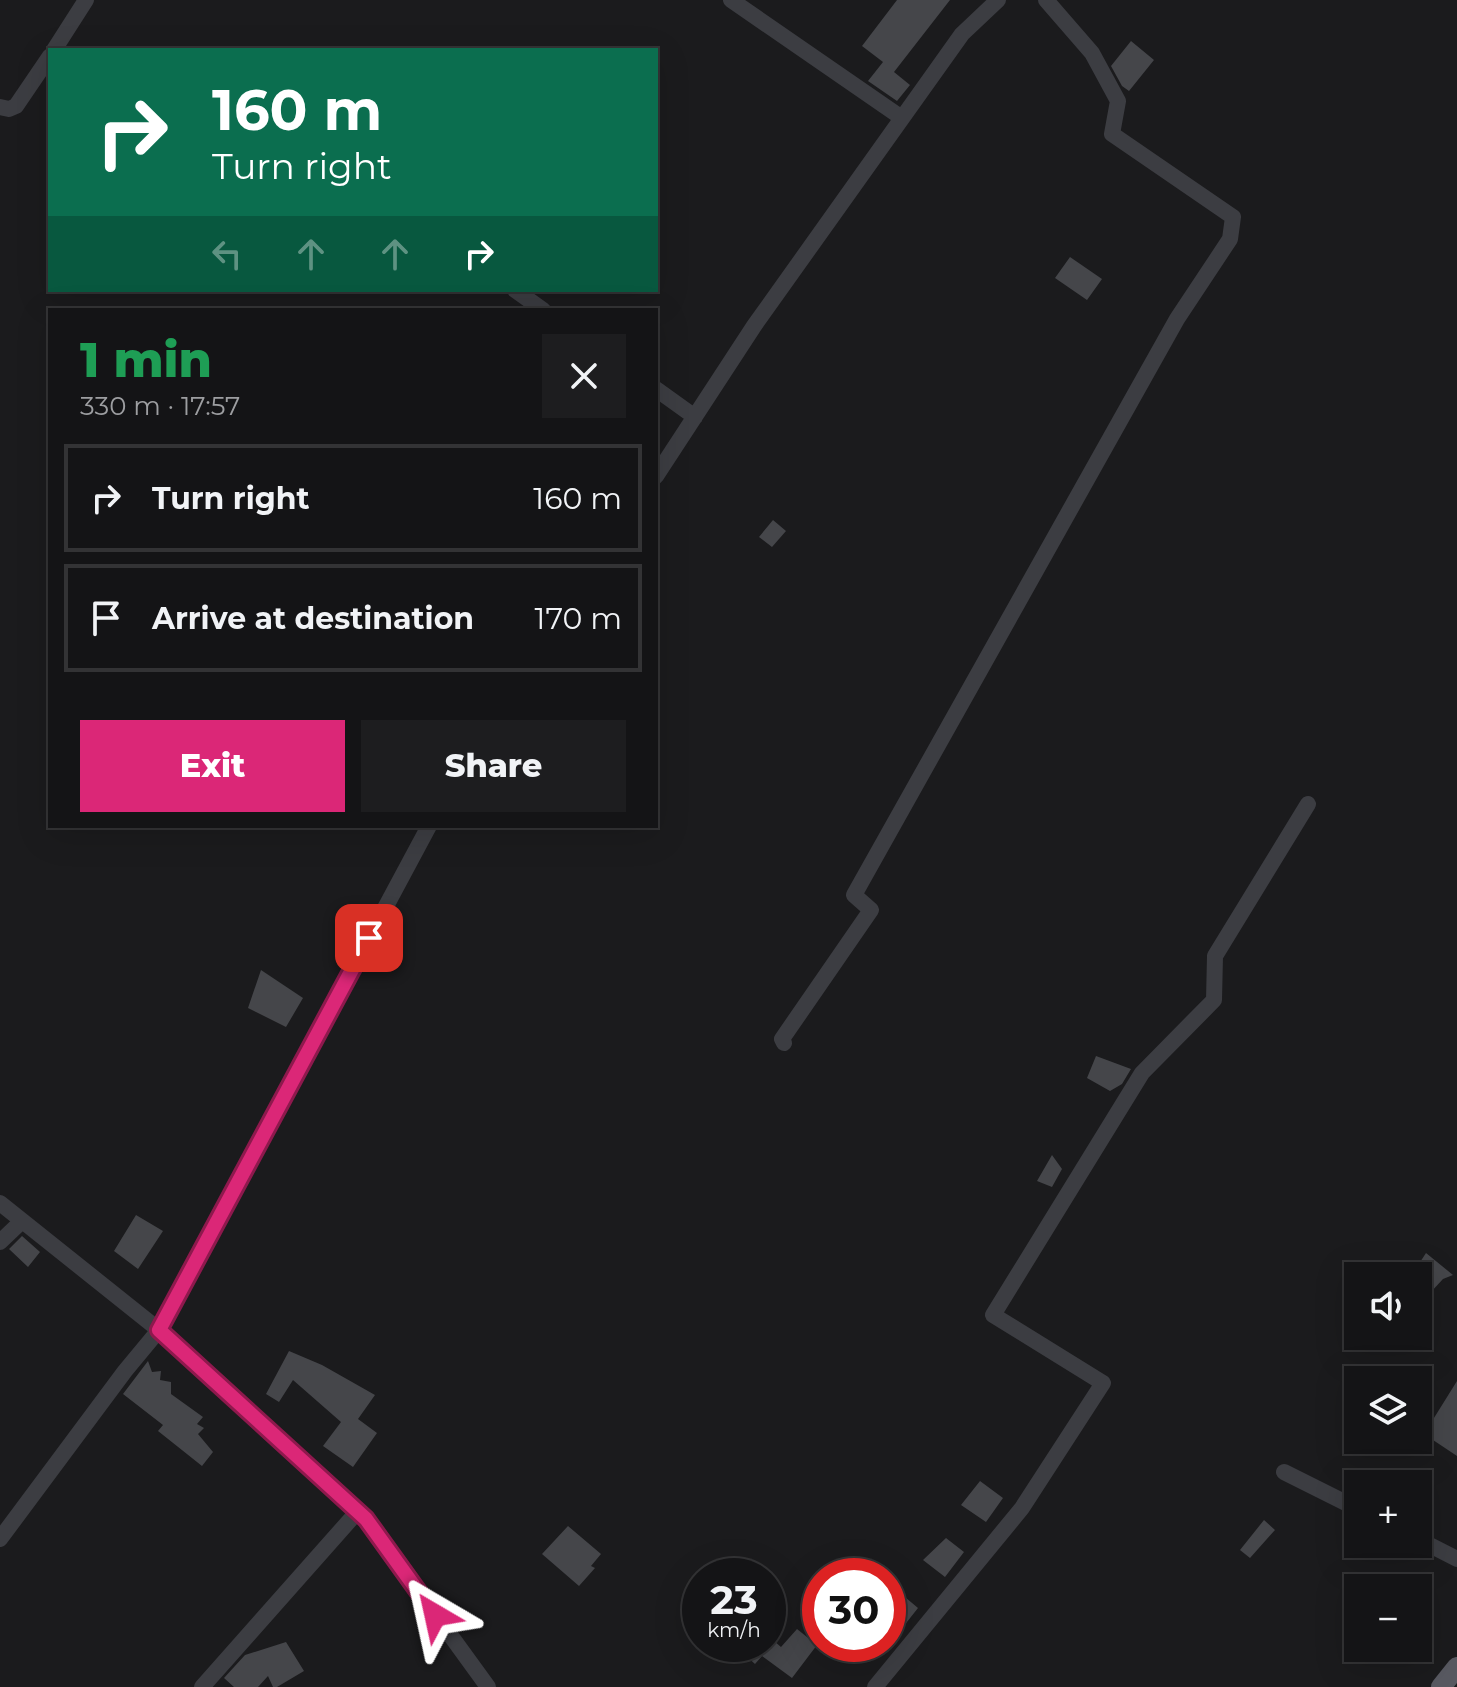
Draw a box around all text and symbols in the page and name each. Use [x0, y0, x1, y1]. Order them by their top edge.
text: 160 m [212, 76, 382, 144]
icon: right [80, 80, 184, 184]
text: Turn right [212, 144, 392, 188]
icon: left [205, 232, 249, 276]
icon: ahead [289, 232, 333, 276]
icon: ahead [373, 232, 417, 276]
icon: right [457, 232, 501, 276]
text: 1 min [80, 331, 212, 389]
button: close [542, 334, 626, 418]
text: 330 m · 17:57 [80, 390, 240, 422]
icon: right [84, 476, 128, 520]
text: Turn right [152, 480, 309, 517]
text: 160 m [533, 480, 622, 517]
icon: arrive [84, 596, 128, 640]
text: Arrive at destination [152, 600, 474, 637]
text: 170 m [535, 600, 622, 637]
button: Exit [80, 720, 345, 812]
button: Share [361, 720, 626, 812]
pin [335, 904, 403, 972]
icon: arrive [347, 916, 391, 960]
map controls [1344, 1262, 1432, 1662]
button: sound [1344, 1262, 1432, 1350]
button: layers [1344, 1366, 1432, 1454]
button: + [1344, 1470, 1432, 1558]
speed limit sign: 30 [802, 1558, 906, 1662]
position arrow [393, 1573, 477, 1657]
button: − [1344, 1574, 1432, 1662]
text: 23 [710, 1575, 758, 1624]
text: km/h [707, 1618, 761, 1642]

